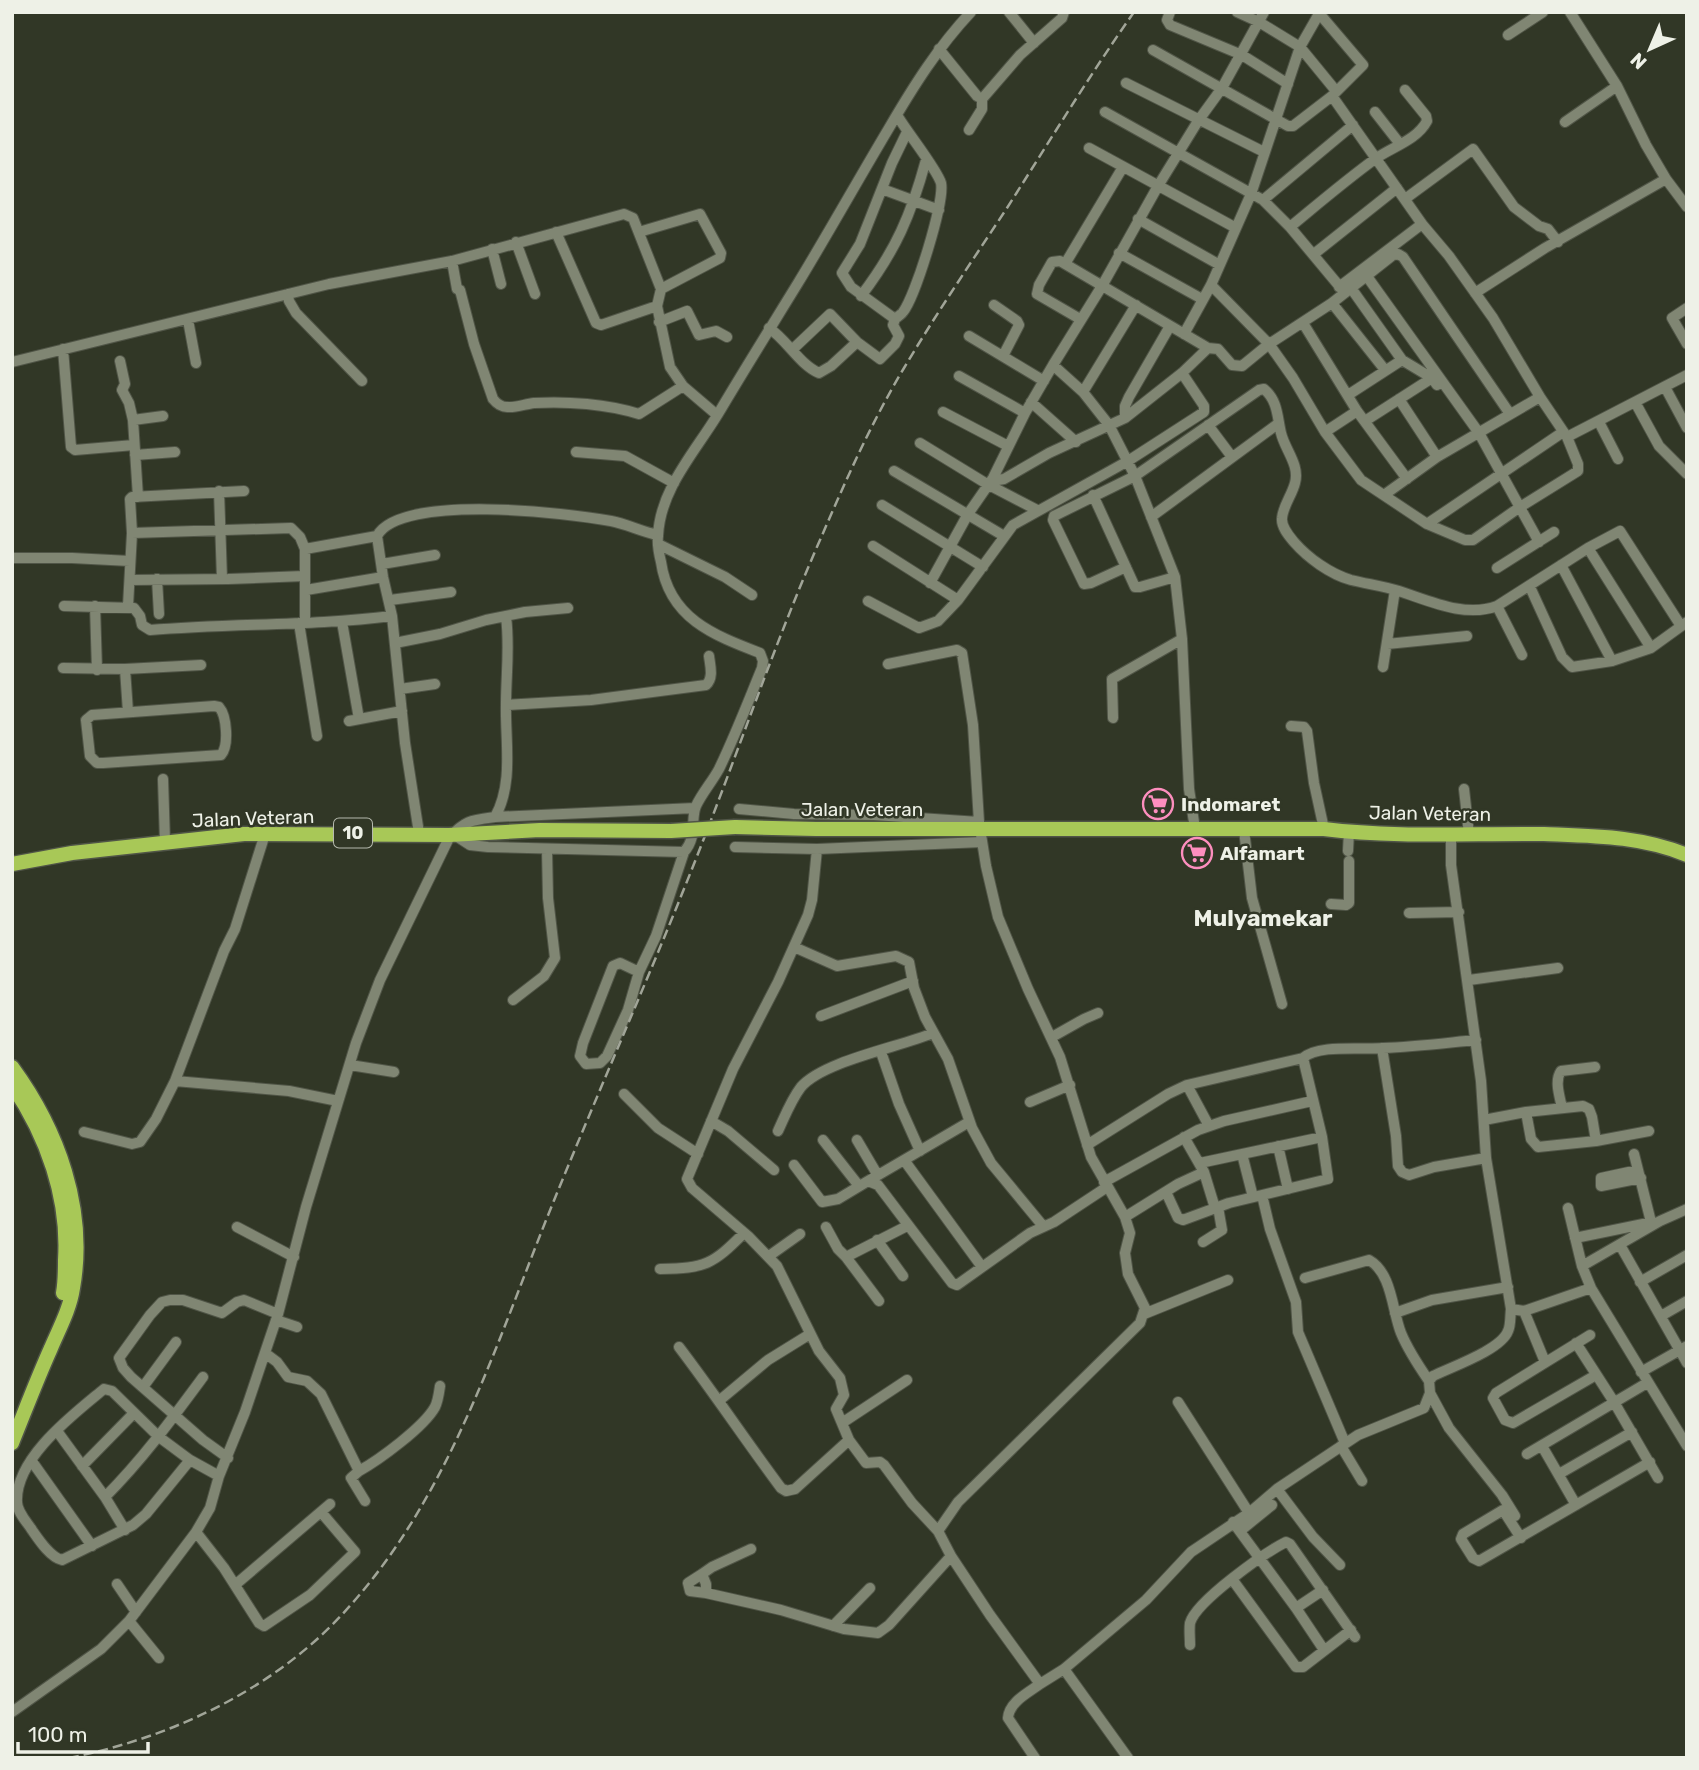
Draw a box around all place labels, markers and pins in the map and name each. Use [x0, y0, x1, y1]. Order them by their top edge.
supermarket icon: Indomaret [1141, 787, 1175, 821]
place label: Indomaret [1181, 793, 1280, 816]
supermarket icon: Alfamart [1180, 836, 1214, 870]
place label: Alfamart [1220, 842, 1305, 865]

